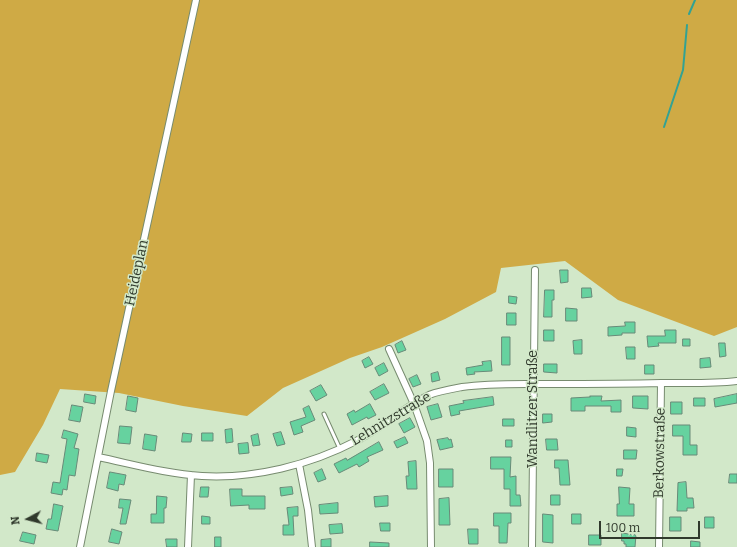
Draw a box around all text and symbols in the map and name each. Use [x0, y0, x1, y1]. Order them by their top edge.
street label: Heideplan [122, 238, 152, 308]
street label: Wandlitzer Straße [525, 350, 541, 468]
street label: Lehnitzstraße [348, 389, 434, 449]
street label: Berkowstraße [651, 408, 669, 498]
north arrow [8, 499, 48, 539]
scale bar [601, 513, 702, 539]
text: N [9, 516, 23, 526]
text: 100 m [606, 521, 640, 535]

